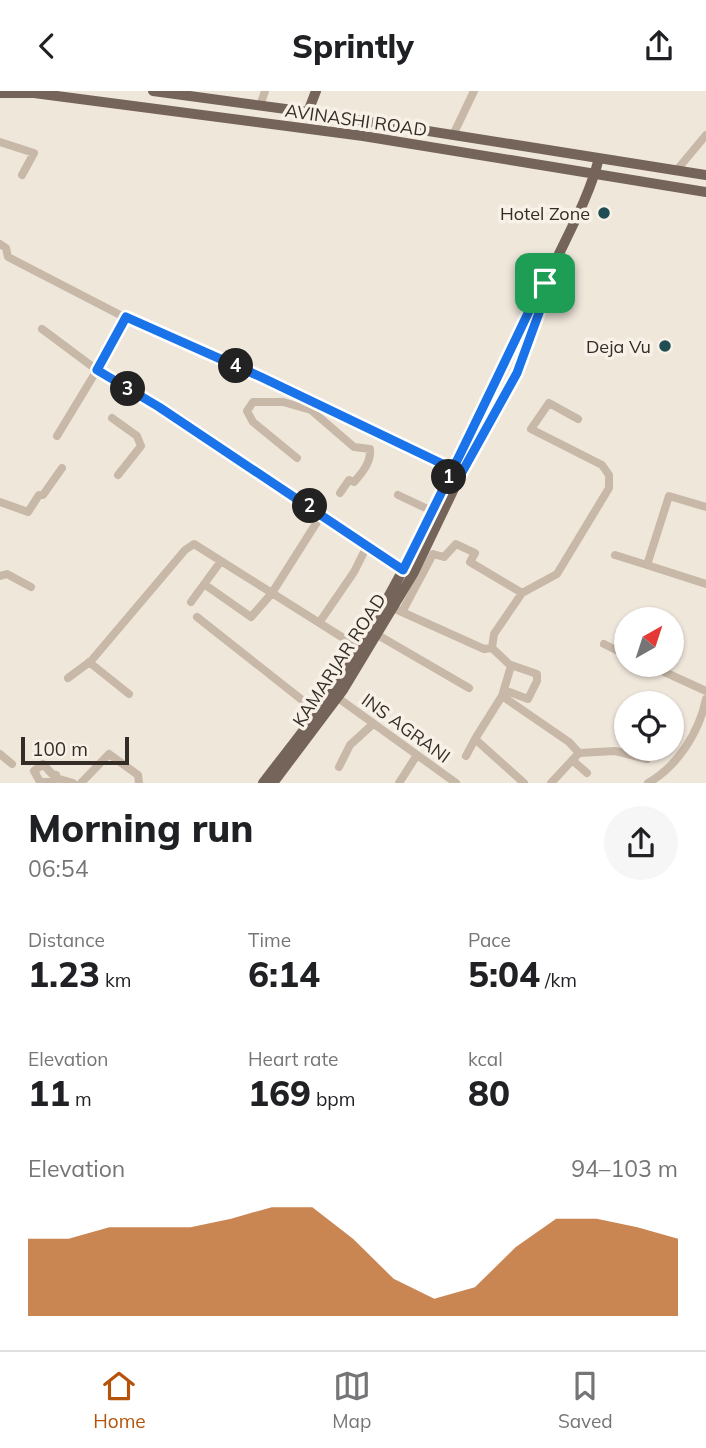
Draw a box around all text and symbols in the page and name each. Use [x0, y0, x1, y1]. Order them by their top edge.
text: Sprintly [292, 26, 414, 66]
icon: back [28, 27, 66, 65]
icon: share [640, 27, 678, 65]
street label: AVINASHI ROAD [284, 99, 428, 141]
place label: Hotel Zone [500, 202, 590, 225]
marker: Hotel Zone [596, 205, 612, 221]
pin [515, 253, 575, 313]
icon: arrive [526, 264, 564, 302]
place label: Deja Vu [586, 335, 651, 358]
marker: Deja Vu [657, 338, 673, 354]
pin: 4 [218, 349, 254, 383]
text: 4 [230, 353, 241, 377]
pin: 3 [110, 371, 146, 407]
text: 3 [122, 376, 133, 400]
pin: 1 [432, 459, 466, 495]
text: 1 [443, 464, 454, 488]
pin: 2 [292, 489, 328, 523]
text: 2 [304, 493, 315, 517]
street label: KAMARJAR ROAD [287, 589, 391, 731]
north arrow [614, 607, 684, 677]
map controls [614, 607, 684, 761]
street label: INS AGRANI [357, 688, 455, 768]
button: locate [614, 691, 684, 761]
scale bar [21, 734, 130, 766]
text: 100 m [32, 737, 88, 761]
text: Morning run [28, 804, 254, 852]
button: share [604, 806, 678, 880]
text: 06:54 [28, 854, 88, 883]
text: Distance [28, 928, 105, 952]
text: Time [248, 928, 291, 952]
text: Pace [468, 928, 511, 952]
text: 1.23 [28, 952, 100, 996]
text: 6:14 [248, 952, 320, 996]
text: 5:04 [468, 952, 540, 996]
text: km [100, 968, 132, 992]
text: /km [540, 968, 577, 992]
text: Elevation [28, 1047, 108, 1071]
text: Heart rate [248, 1047, 338, 1071]
text: kcal [468, 1047, 503, 1071]
text: 11 [28, 1071, 70, 1115]
text: 169 [248, 1071, 311, 1115]
text: 80 [468, 1071, 510, 1115]
text: m [70, 1087, 92, 1111]
text: bpm [311, 1087, 355, 1111]
text: Elevation [28, 1154, 125, 1183]
text: 94–103 m [571, 1154, 678, 1183]
tab: Home [93, 1367, 146, 1433]
tab: Map [332, 1367, 371, 1433]
tab: Saved [558, 1367, 613, 1433]

